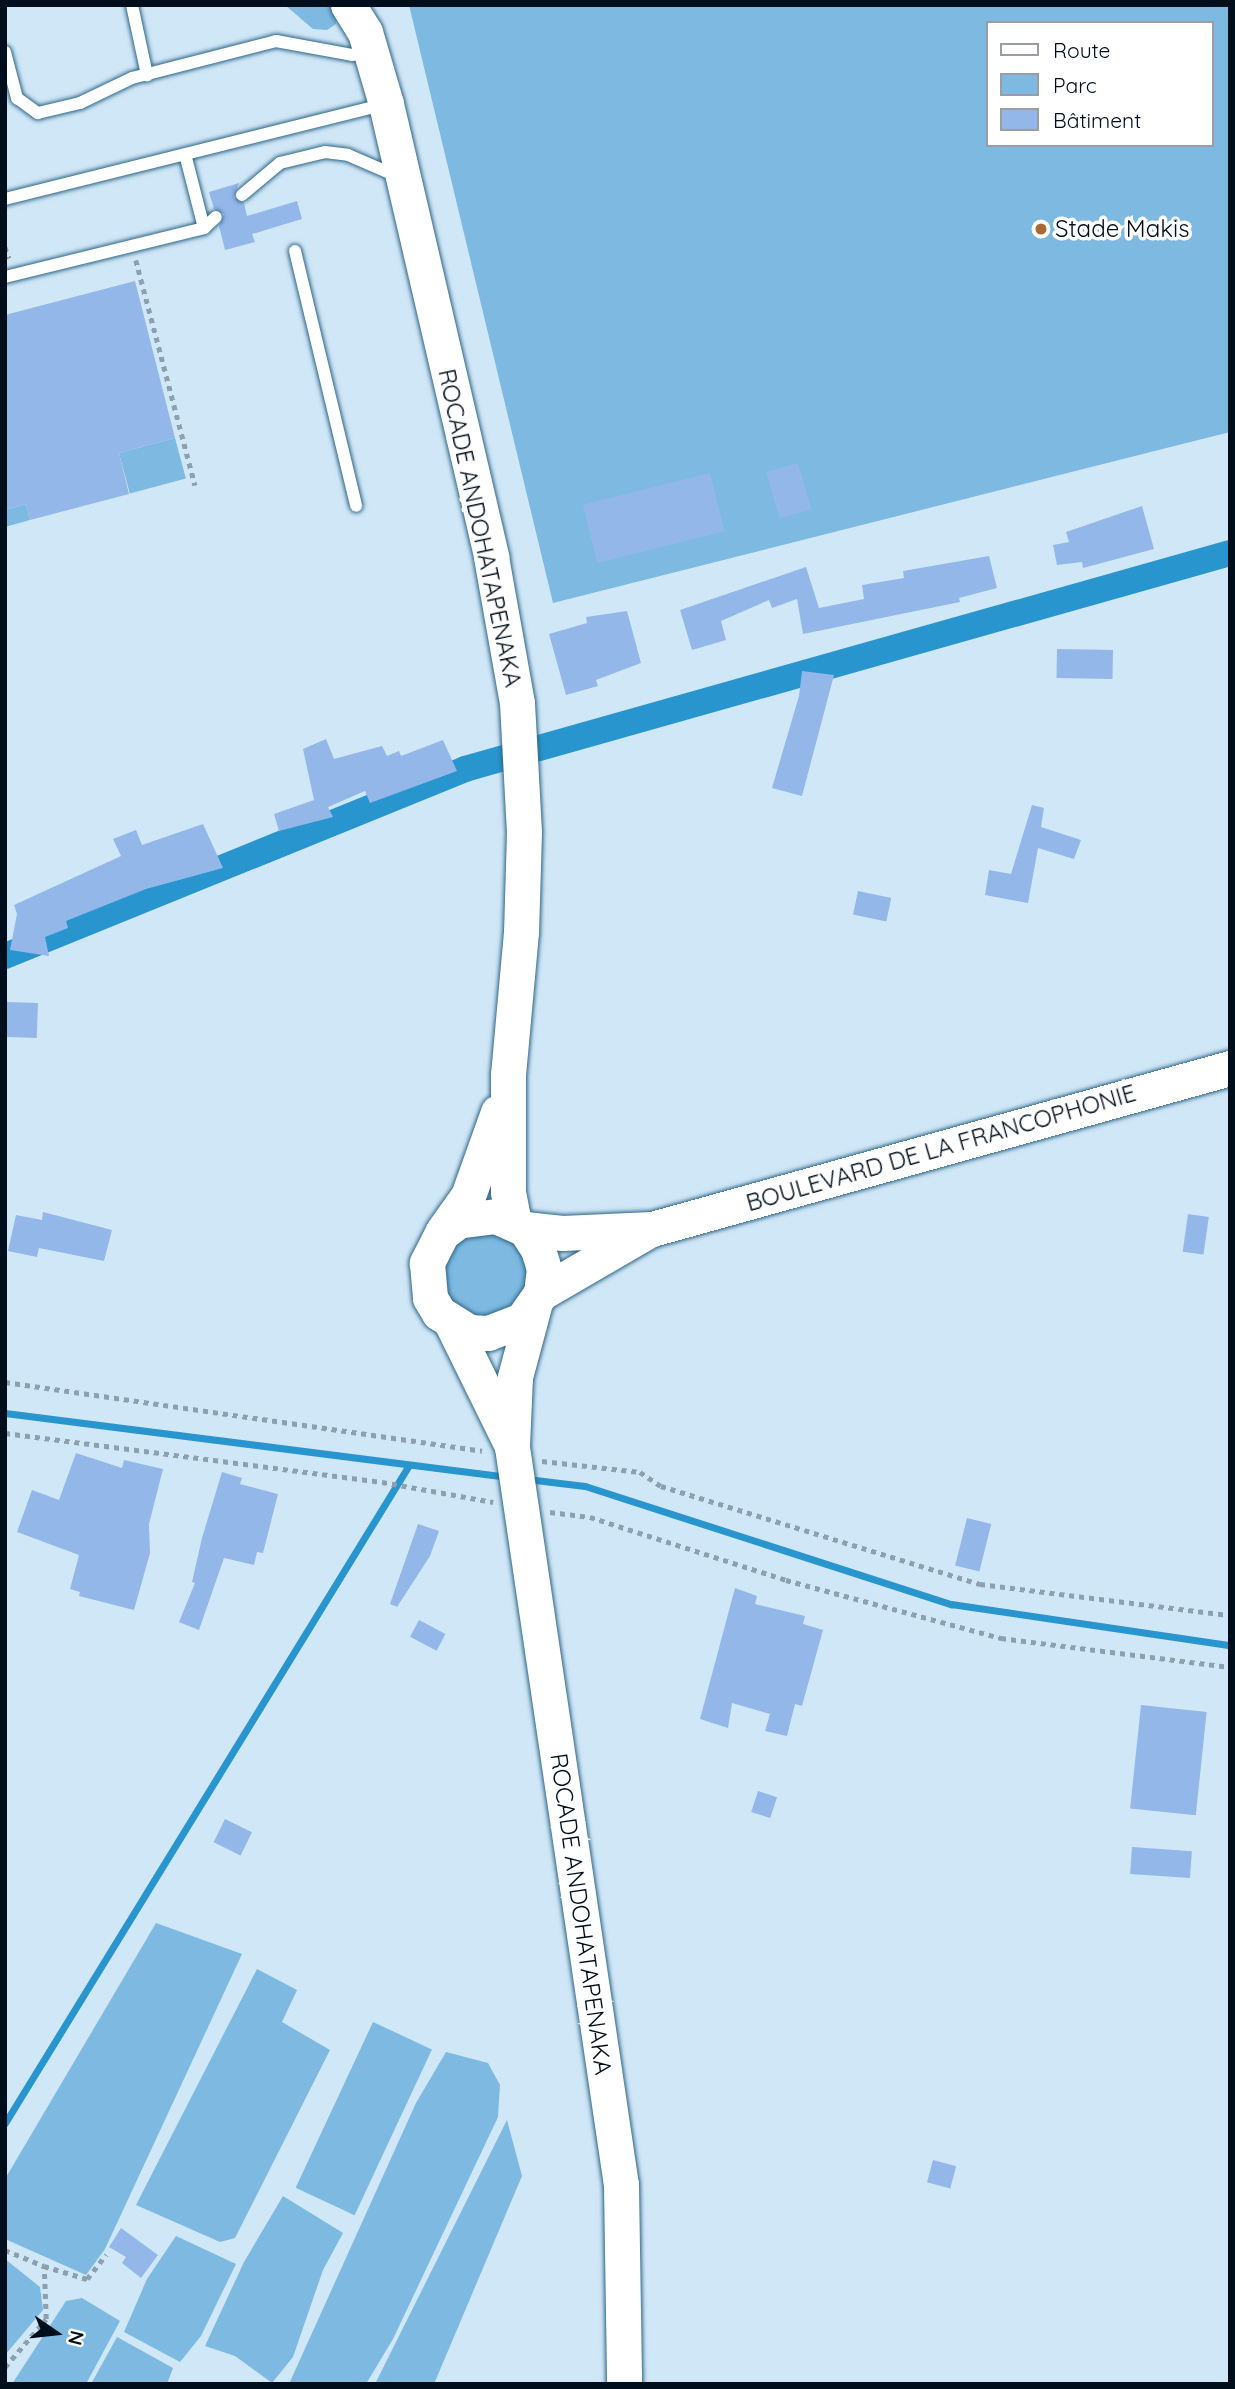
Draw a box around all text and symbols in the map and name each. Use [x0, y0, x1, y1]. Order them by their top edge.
legend [986, 21, 1214, 147]
text: Route [1053, 37, 1110, 63]
text: Parc [1053, 72, 1097, 98]
text: Bâtiment [1053, 107, 1141, 133]
place label: Stade Makis [1055, 215, 1189, 243]
marker: Stade Makis [1033, 221, 1049, 237]
street label: ROCADE ANDOHATAPENAKA [432, 366, 528, 690]
street label: BOULEVARD DE LA FRANCOPHONIE [743, 1078, 1139, 1218]
street label: ROCADE ANDOHATAPENAKA [544, 1751, 618, 2077]
north arrow [21, 2298, 91, 2368]
text: N [63, 2328, 90, 2348]

